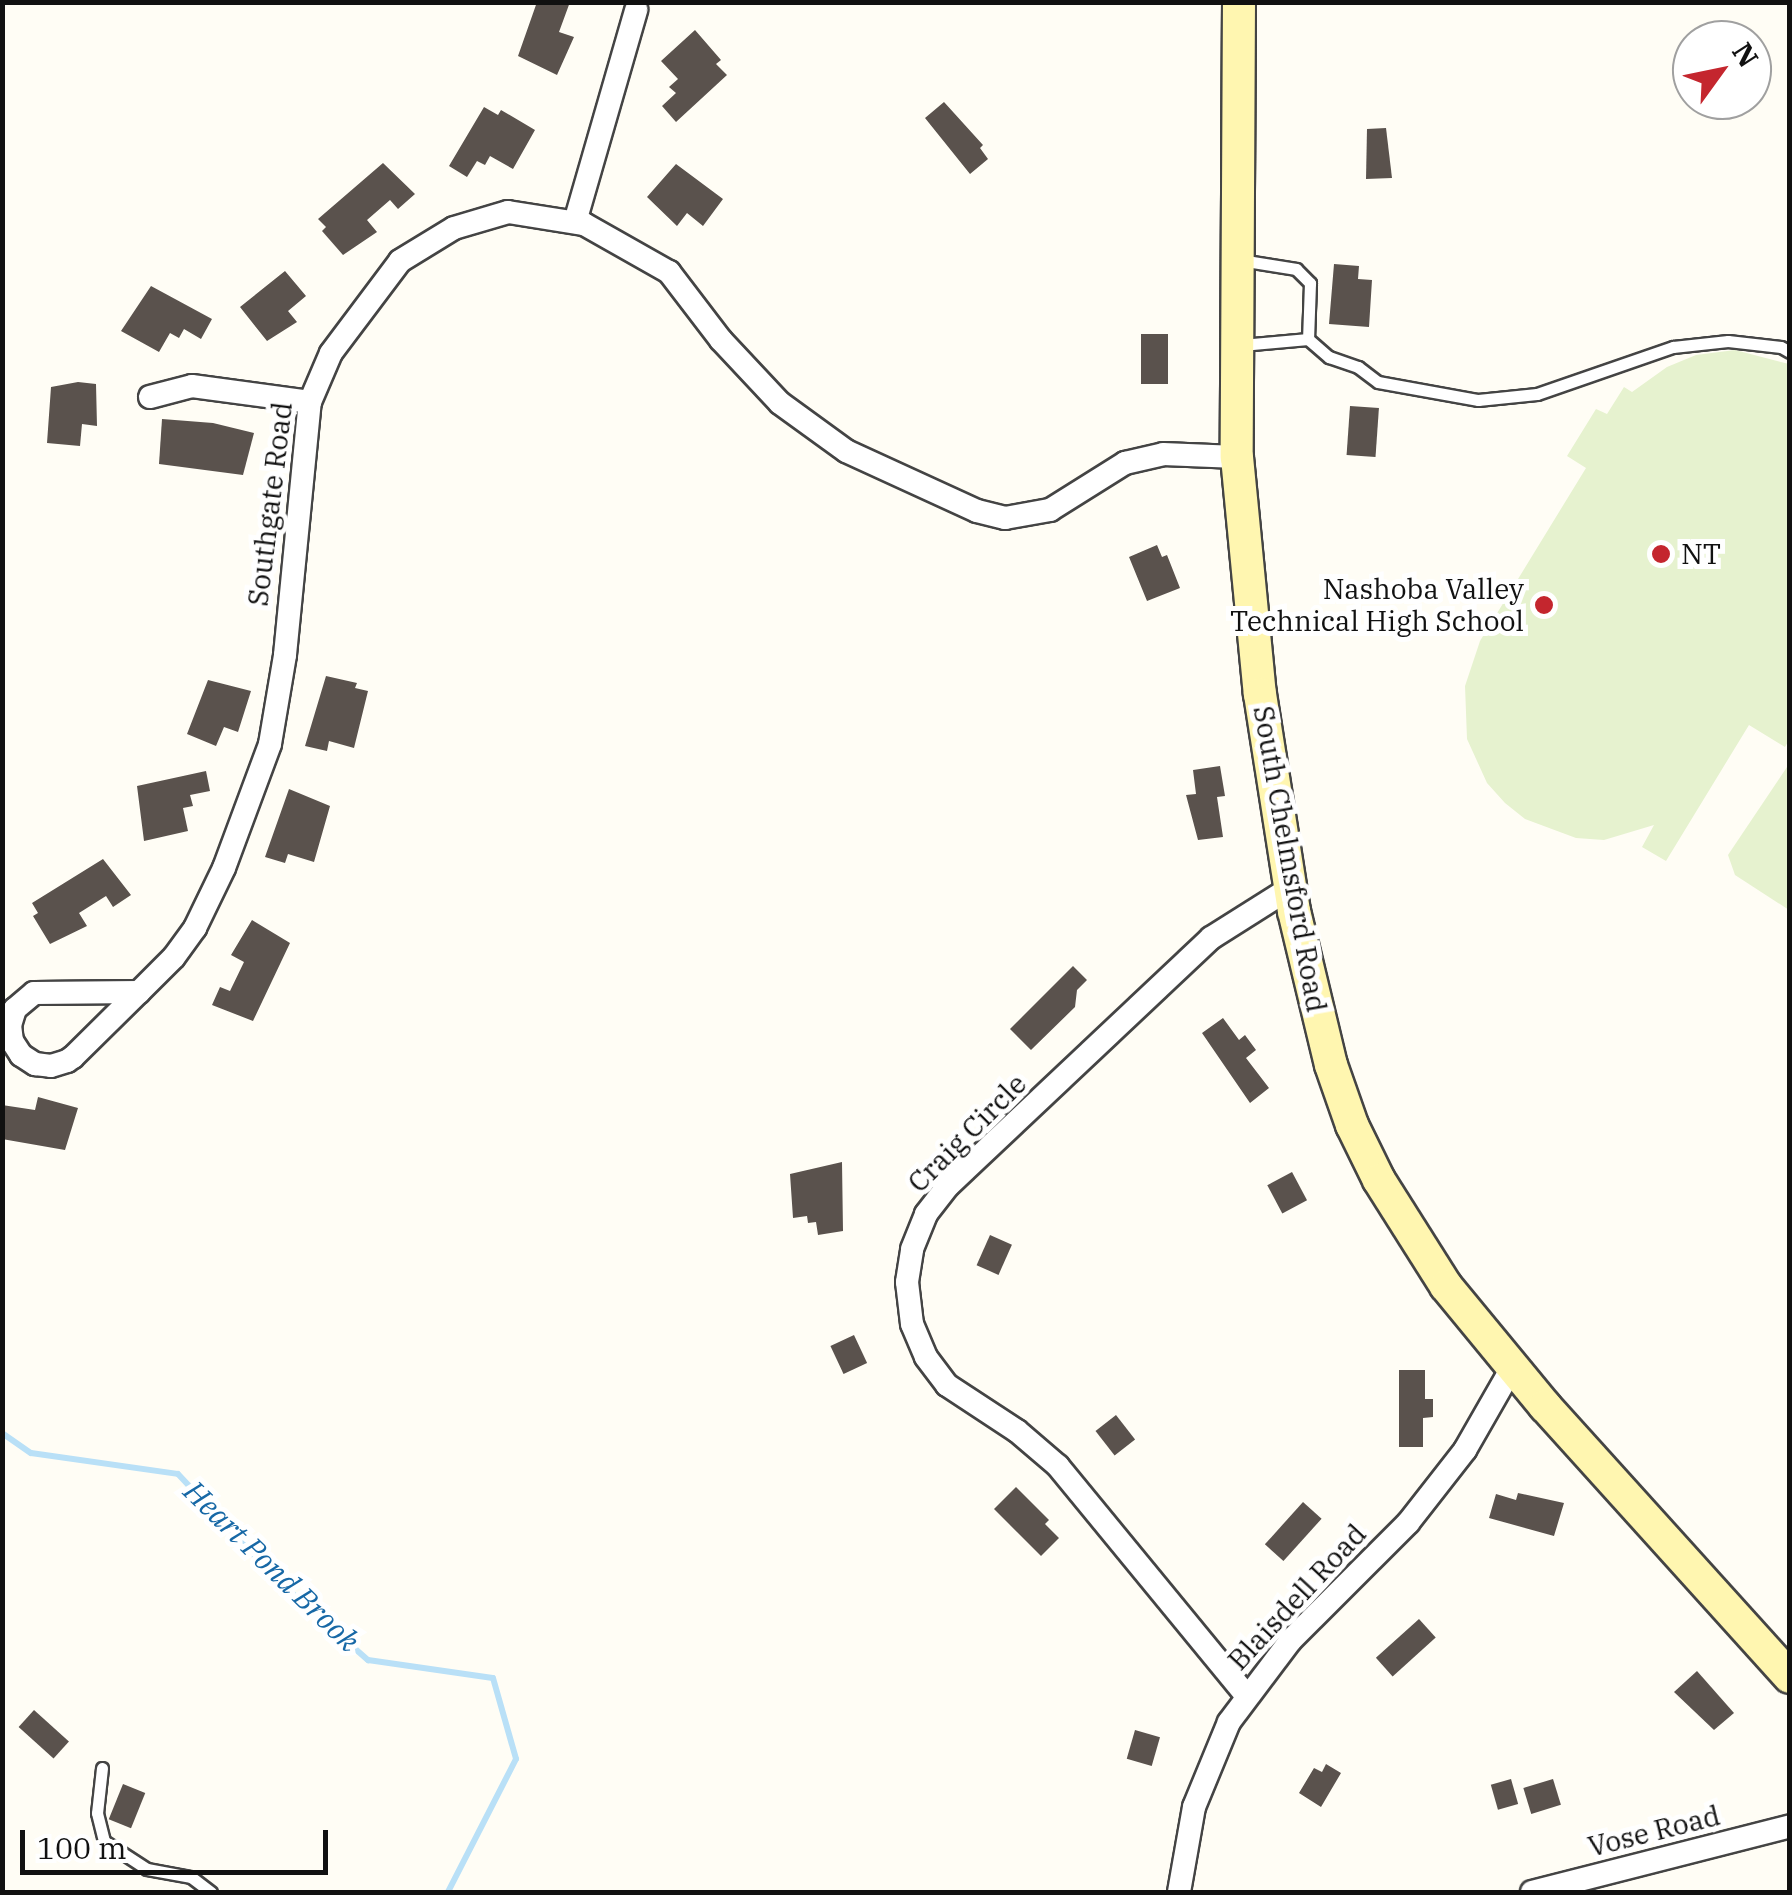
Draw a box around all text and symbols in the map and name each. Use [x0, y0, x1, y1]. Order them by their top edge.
north arrow [1672, 20, 1772, 120]
text: N [1724, 35, 1767, 74]
street label: Southgate Road [241, 400, 299, 608]
place label: NT [1681, 537, 1721, 571]
marker: NT [1650, 543, 1672, 565]
place label: Nashoba Valley Technical High School [1230, 572, 1524, 638]
marker: Nashoba Valley Technical High School [1533, 594, 1555, 616]
street label: South Chelmsford Road [1246, 703, 1334, 1015]
street label: Craig Circle [901, 1067, 1033, 1199]
water label: Heart Pond Brook [177, 1473, 367, 1659]
street label: Blaisdell Road [1221, 1517, 1373, 1677]
street label: Vose Road [1585, 1798, 1723, 1864]
scale bar [25, 1810, 332, 1872]
text: 100 m [37, 1828, 127, 1867]

